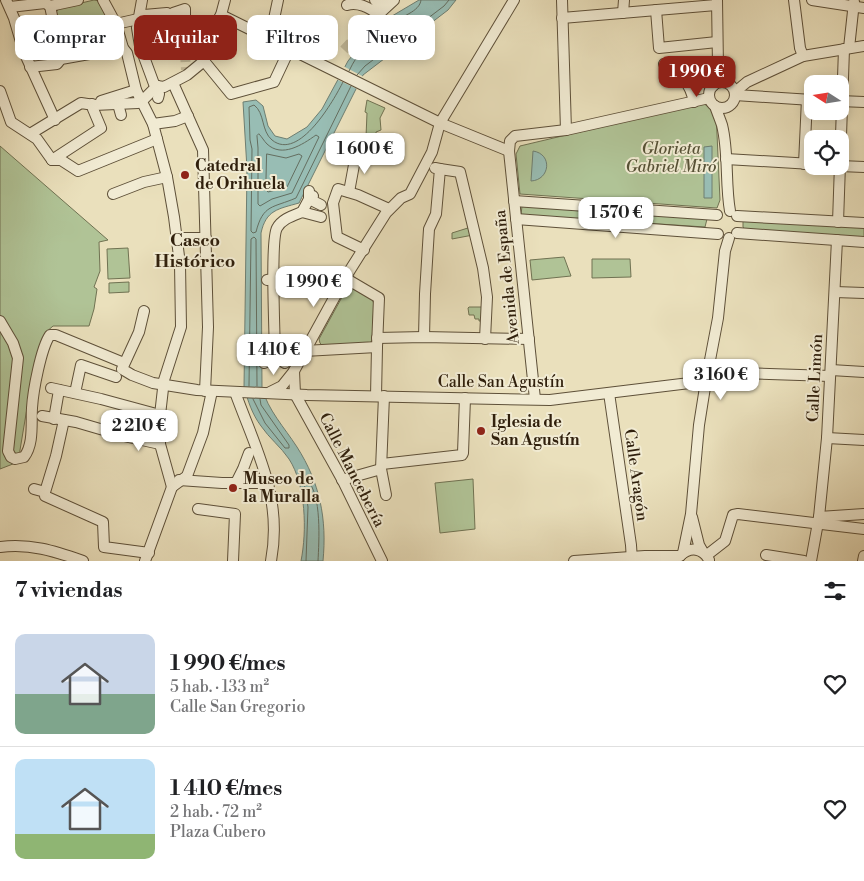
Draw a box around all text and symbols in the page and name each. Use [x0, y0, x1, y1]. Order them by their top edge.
chip: Comprar [15, 15, 124, 60]
chip: Alquilar [134, 15, 237, 60]
chip: Filtros [247, 15, 338, 60]
chip: Nuevo [348, 15, 435, 60]
pin: 1 990 € [651, 56, 743, 98]
text: 1 990 € [669, 62, 725, 82]
north arrow [804, 75, 849, 120]
map controls [804, 75, 849, 175]
button: locate [804, 130, 849, 175]
pin: 1 600 € [319, 132, 411, 175]
text: 1 600 € [337, 139, 393, 159]
park label: Glorieta Gabriel Miró [626, 139, 717, 177]
place label: Catedral de Orihuela [195, 156, 285, 194]
marker: Catedral de Orihuela [179, 169, 191, 181]
pin: 1 570 € [570, 196, 662, 239]
text: 1 570 € [589, 203, 643, 223]
street label: Avenida de España [490, 208, 524, 346]
district label: Casco Histórico [155, 229, 235, 273]
pin: 1 990 € [268, 266, 360, 308]
text: 1 990 € [286, 272, 342, 292]
street label: Calle Limón [803, 333, 827, 423]
pin: 1 410 € [228, 334, 320, 376]
text: 1 410 € [248, 340, 300, 360]
pin: 3 160 € [675, 358, 767, 401]
text: 3 160 € [694, 365, 748, 385]
street label: Calle San Agustín [438, 372, 565, 392]
street label: Calle Mancebería [315, 409, 390, 531]
pin: 2 210 € [93, 410, 185, 452]
place label: Iglesia de San Agustín [491, 412, 580, 450]
text: 2 210 € [112, 416, 166, 436]
marker: Iglesia de San Agustín [475, 425, 487, 437]
street label: Calle Aragón [620, 428, 652, 523]
place label: Museo de la Muralla [243, 469, 320, 507]
marker: Museo de la Muralla [227, 482, 239, 494]
icon: filters [821, 577, 849, 605]
text: 7 viviendas [15, 578, 123, 604]
text: 1 990 €/mes [170, 651, 286, 677]
icon: home [55, 654, 115, 714]
icon: heart [821, 670, 849, 698]
text: 5 hab. · 133 m² [170, 677, 269, 697]
text: Calle San Gregorio [170, 697, 306, 717]
text: 1 410 €/mes [170, 776, 282, 802]
icon: home [55, 779, 115, 839]
icon: heart [821, 795, 849, 823]
text: 2 hab. · 72 m² [170, 802, 262, 822]
text: Plaza Cubero [170, 822, 266, 842]

